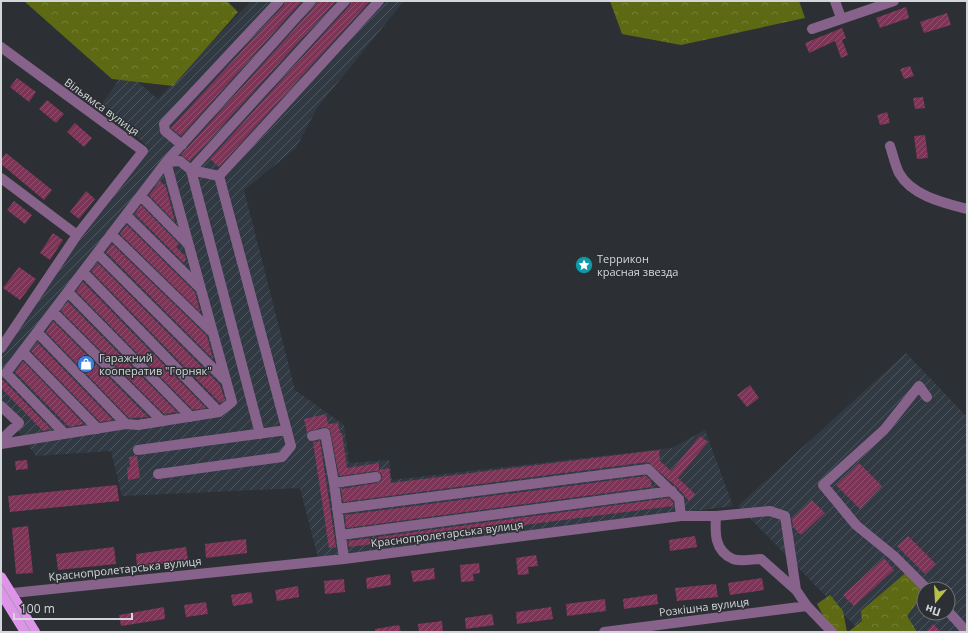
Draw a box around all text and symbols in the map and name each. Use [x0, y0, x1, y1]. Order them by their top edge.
street label: Вільямса вулиця [62, 74, 143, 139]
place label: Террикон красная звезда [597, 251, 678, 279]
place icon: Террикон красная звезда [574, 255, 594, 275]
place label: Гаражний кооператив "Горняк" [99, 350, 212, 378]
shop icon: Гаражний кооператив "Горняк" [76, 354, 96, 374]
street label: Краснопролетарська вулиця [370, 517, 524, 550]
street label: Краснопролетарська вулиця [48, 553, 202, 584]
north arrow [916, 581, 956, 621]
street label: Розкішна вулиця [658, 594, 750, 619]
scale bar [14, 595, 132, 621]
text: 100 m [20, 600, 55, 617]
text: Пн [923, 601, 942, 621]

